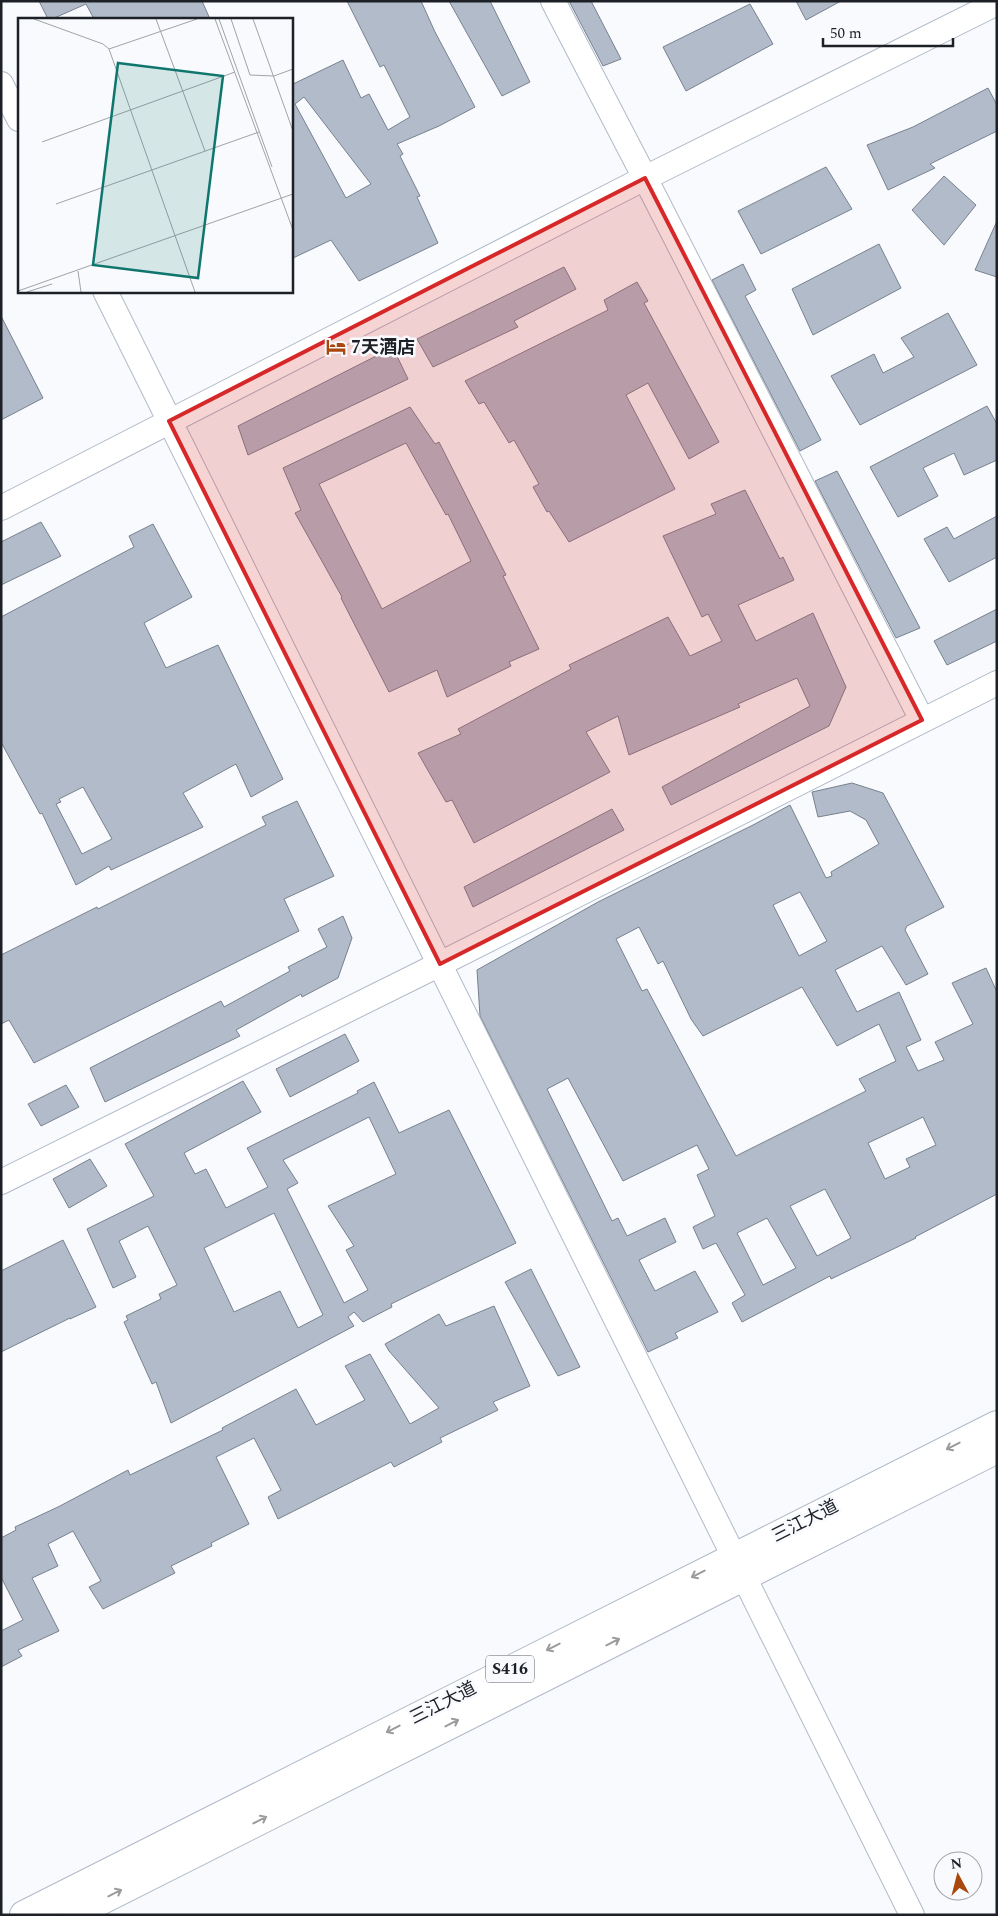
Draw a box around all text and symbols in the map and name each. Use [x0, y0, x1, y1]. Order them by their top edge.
scale bar [823, 15, 953, 47]
inset map [18, 18, 292, 292]
text: 50 m [830, 22, 862, 45]
place label: 7天酒店 [351, 334, 415, 361]
hotel icon: 7天酒店 [325, 336, 347, 358]
one-way arrow [946, 1442, 961, 1452]
street label: 三江大道 [767, 1493, 843, 1549]
one-way arrow [691, 1569, 706, 1579]
one-way arrow [605, 1637, 620, 1646]
one-way arrow [546, 1643, 561, 1653]
road number: S416 [486, 1656, 534, 1682]
street label: 三江大道 [405, 1675, 481, 1731]
one-way arrow [444, 1718, 459, 1727]
one-way arrow [385, 1724, 400, 1734]
one-way arrow [252, 1815, 267, 1824]
north arrow [933, 1851, 983, 1901]
text: N [950, 1852, 963, 1875]
one-way arrow [107, 1888, 122, 1897]

